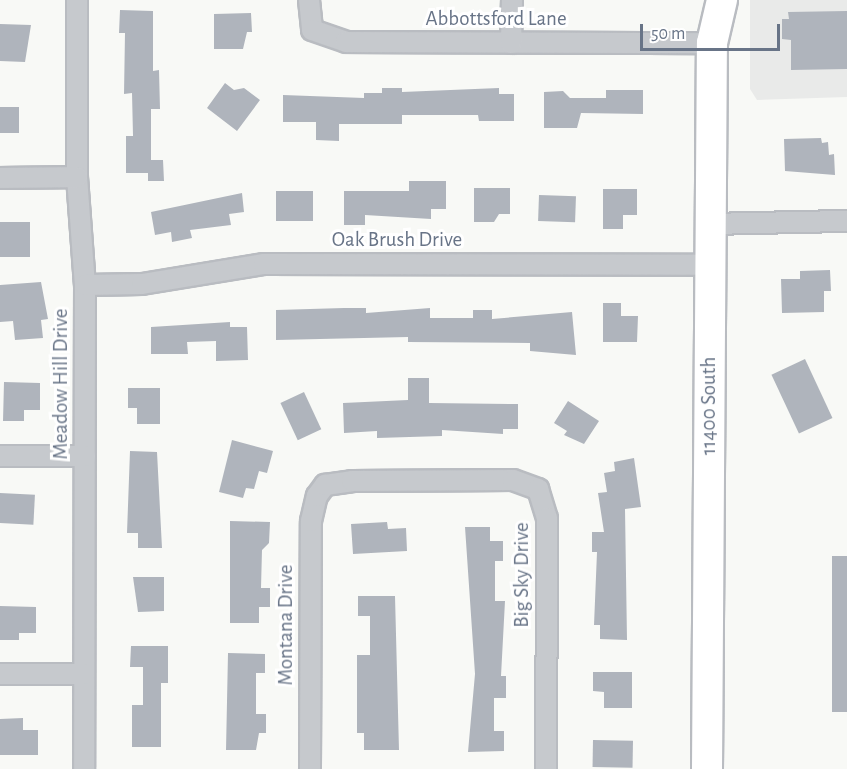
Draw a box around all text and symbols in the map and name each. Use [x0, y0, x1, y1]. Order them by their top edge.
street label: Abbottsford Lane [425, 6, 567, 32]
scale bar [643, 12, 782, 50]
text: 50 m [651, 25, 685, 43]
street label: Oak Brush Drive [332, 227, 462, 253]
street label: Meadow Hill Drive [48, 309, 74, 459]
street label: 11400 South [696, 357, 722, 455]
street label: Big Sky Drive [509, 522, 535, 628]
street label: Montana Drive [273, 565, 299, 685]

